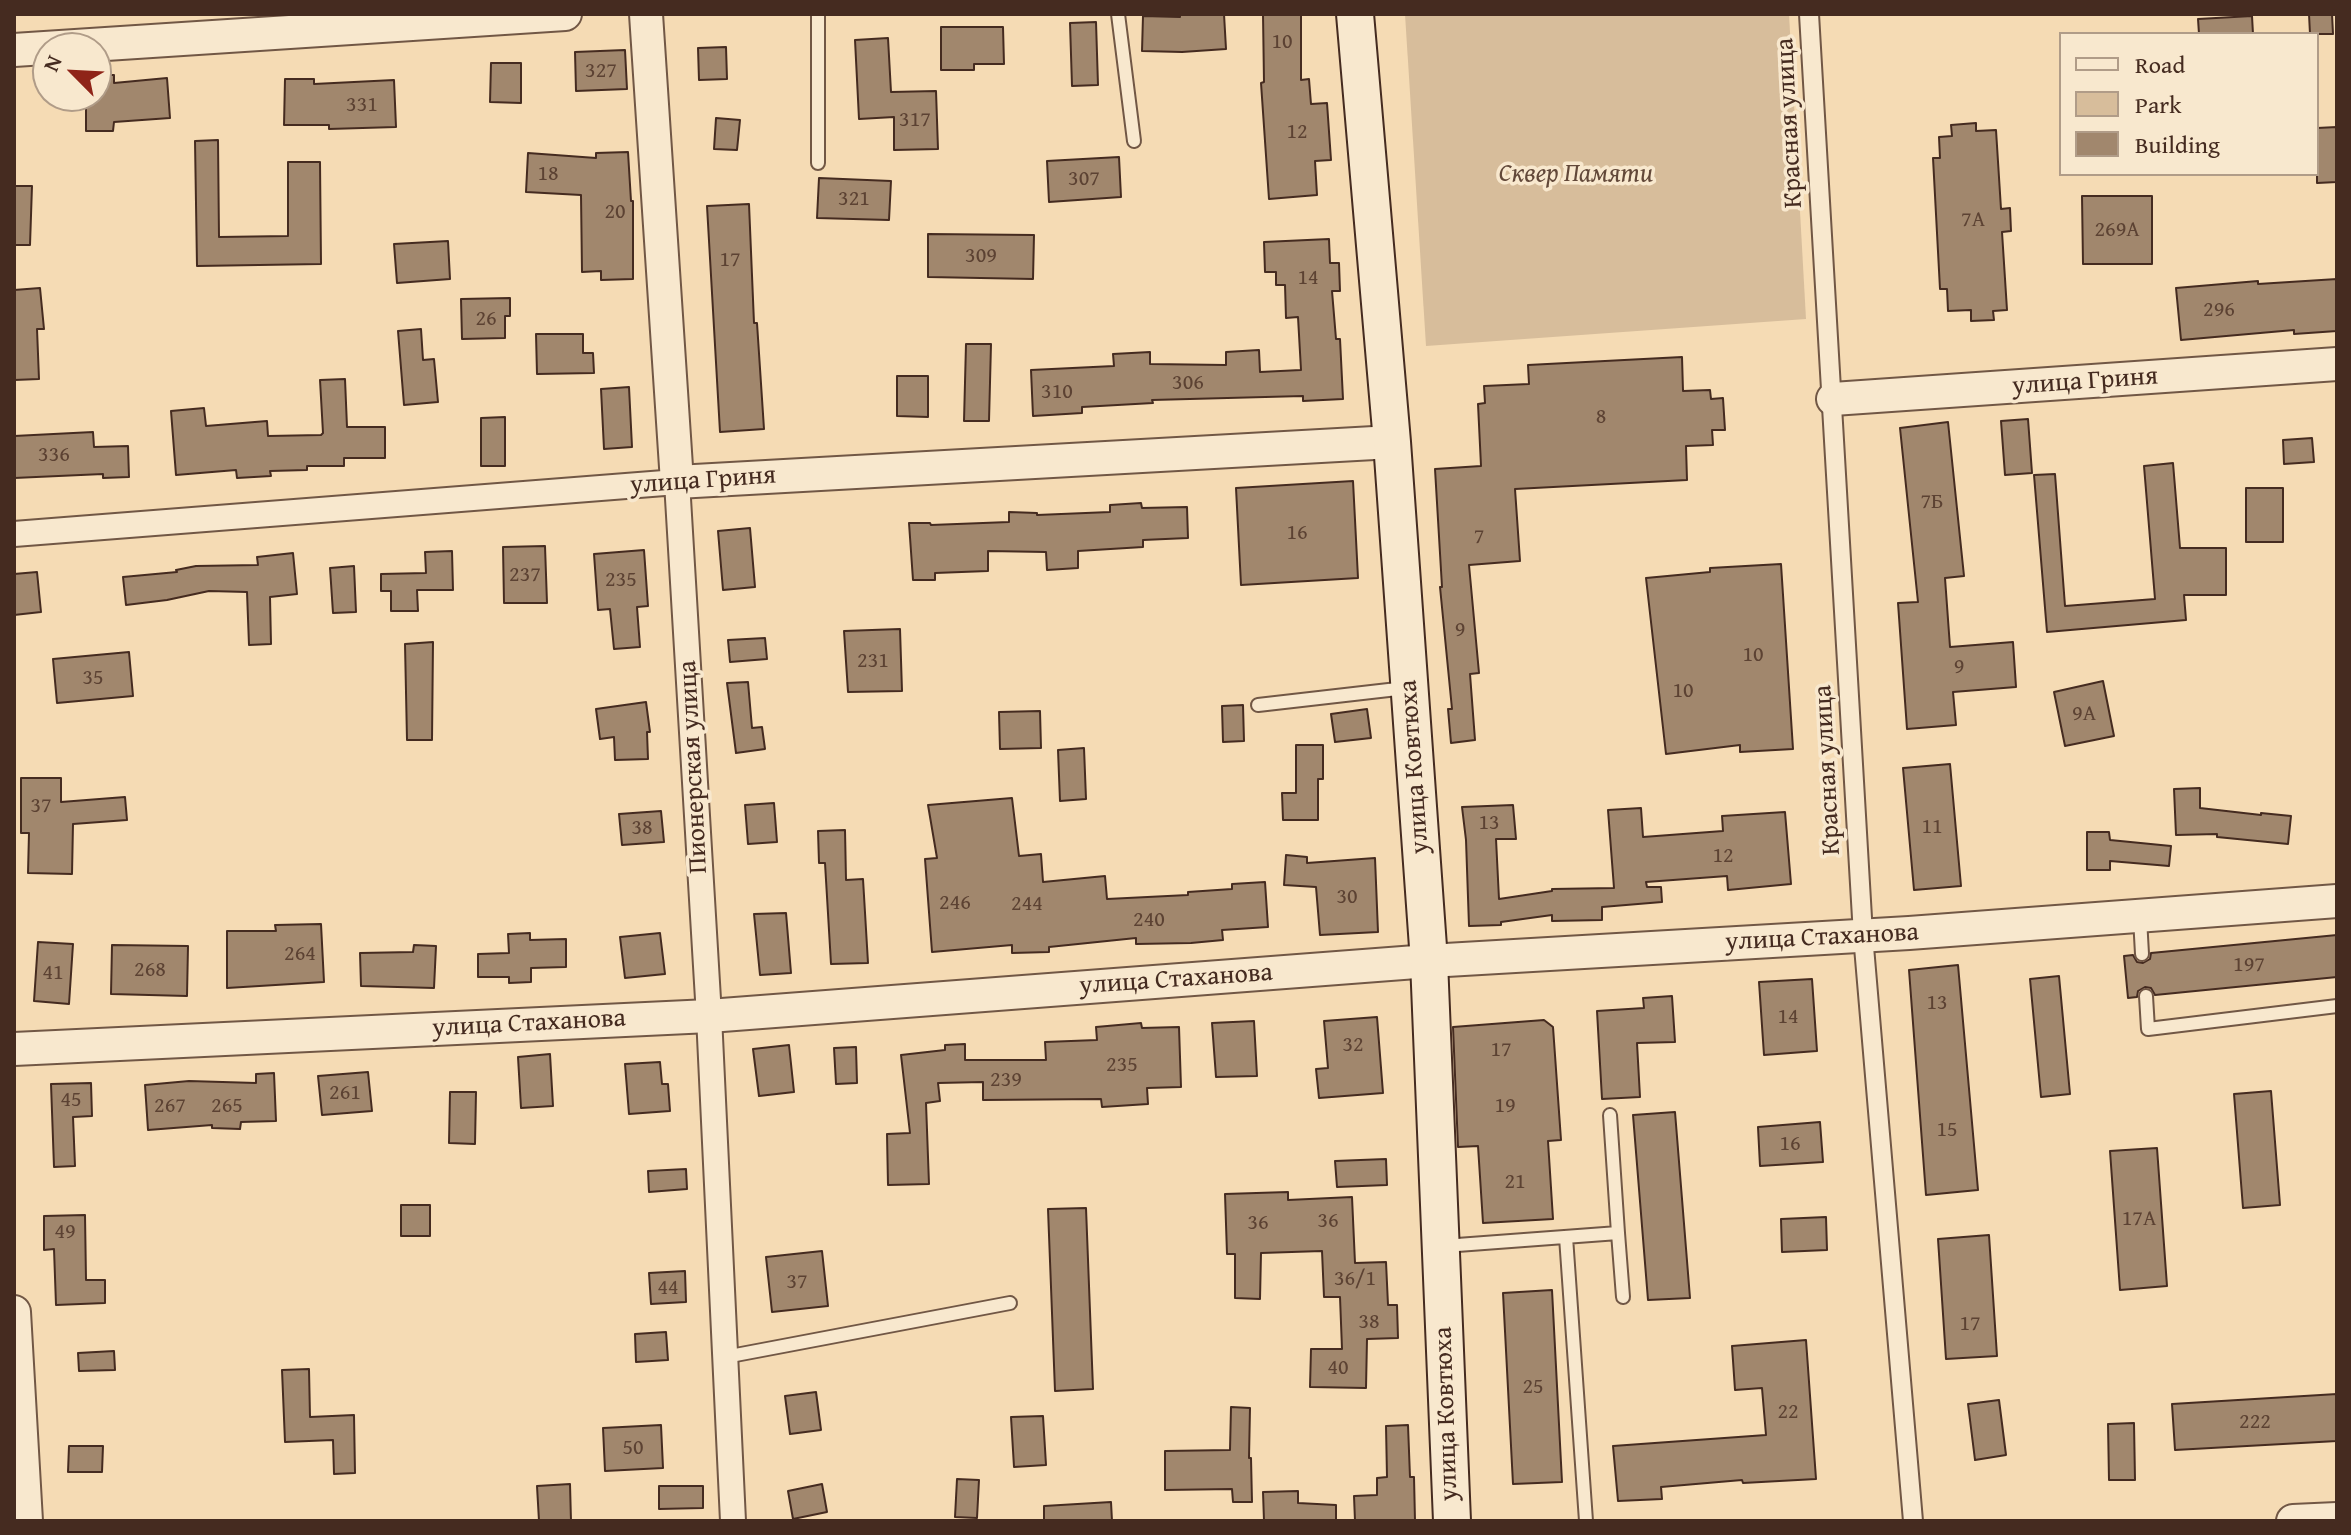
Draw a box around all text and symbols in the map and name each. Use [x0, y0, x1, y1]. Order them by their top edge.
house number: 10 [1271, 29, 1293, 55]
north arrow [32, 32, 112, 112]
legend [2059, 32, 2319, 176]
street label: Красная улица [1770, 37, 1810, 209]
text: Road [2135, 47, 2185, 82]
text: N [34, 50, 70, 76]
house number: 327 [585, 58, 617, 84]
text: Park [2135, 87, 2181, 122]
house number: 331 [346, 92, 378, 118]
house number: 317 [899, 107, 931, 133]
house number: 12 [1286, 119, 1308, 145]
text: Building [2135, 127, 2220, 162]
park label: Сквер Памяти [1499, 158, 1653, 190]
house number: 18 [537, 161, 559, 187]
house number: 307 [1068, 166, 1100, 192]
house number: 321 [838, 186, 870, 212]
house number: 20 [604, 199, 626, 225]
house number: 7А [1961, 207, 1985, 233]
house number: 269А [2094, 217, 2140, 243]
house number: 309 [965, 243, 997, 269]
house number: 17 [719, 247, 741, 273]
house number: 14 [1297, 265, 1319, 291]
house number: 296 [2203, 297, 2235, 323]
house number: 26 [475, 306, 497, 332]
street label: улица Гриня [2011, 361, 2159, 403]
house number: 306 [1172, 370, 1204, 396]
house number: 310 [1041, 379, 1073, 405]
house number: 8 [1596, 404, 1606, 430]
house number: 336 [38, 442, 70, 468]
street label: улица Гриня [629, 460, 777, 502]
house number: 7Б [1920, 489, 1944, 515]
house number: 16 [1286, 520, 1308, 546]
house number: 7 [1474, 524, 1484, 550]
house number: 237 [509, 562, 541, 588]
house number: 235 [605, 567, 637, 593]
house number: 9 [1455, 617, 1465, 643]
house number: 10 [1742, 642, 1764, 668]
house number: 231 [857, 648, 889, 674]
house number: 9 [1954, 654, 1964, 680]
street label: Пионерская улица [673, 660, 715, 874]
house number: 35 [82, 665, 104, 691]
house number: 10 [1672, 678, 1694, 704]
street label: улица Ковтюха [1393, 679, 1437, 855]
street label: Красная улица [1808, 684, 1848, 856]
house number: 9А [2072, 701, 2096, 727]
house number: 37 [30, 793, 52, 819]
house number: 13 [1478, 810, 1500, 836]
house number: 11 [1921, 814, 1943, 840]
house number: 38 [631, 815, 653, 841]
house number: 12 [1712, 843, 1734, 869]
house number: 30 [1336, 884, 1358, 910]
house number: 246 [939, 890, 971, 916]
house number: 244 [1011, 891, 1043, 917]
house number: 240 [1133, 907, 1165, 933]
street label: улица Стаханова [1724, 917, 1920, 959]
house number: 264 [284, 941, 316, 967]
house number: 197 [2233, 952, 2265, 978]
house number: 268 [134, 957, 166, 983]
street label: улица Стаханова [1078, 958, 1274, 1002]
house number: 41 [42, 960, 64, 986]
house number: 13 [1926, 990, 1948, 1016]
street label: улица Стаханова [431, 1003, 627, 1045]
house number: 14 [1777, 1004, 1799, 1030]
house number: 32 [1342, 1032, 1364, 1058]
house number: 17 [1490, 1037, 1512, 1063]
house number: 235 [1106, 1052, 1138, 1078]
house number: 239 [990, 1067, 1022, 1093]
house number: 261 [329, 1080, 361, 1106]
house number: 45 [60, 1087, 82, 1113]
house number: 267 [154, 1093, 186, 1119]
house number: 265 [211, 1093, 243, 1119]
house number: 19 [1494, 1093, 1516, 1119]
house number: 15 [1936, 1117, 1958, 1143]
house number: 16 [1779, 1131, 1801, 1157]
house number: 21 [1504, 1169, 1526, 1195]
house number: 17А [2122, 1206, 2156, 1232]
house number: 36 [1317, 1208, 1339, 1234]
house number: 36 [1247, 1210, 1269, 1236]
house number: 49 [54, 1219, 76, 1245]
house number: 36/1 [1334, 1266, 1376, 1292]
house number: 37 [786, 1269, 808, 1295]
house number: 44 [657, 1275, 679, 1301]
house number: 38 [1358, 1309, 1380, 1335]
house number: 17 [1959, 1311, 1981, 1337]
street label: улица Ковтюха [1428, 1326, 1466, 1502]
house number: 40 [1327, 1355, 1349, 1381]
house number: 25 [1522, 1374, 1544, 1400]
house number: 22 [1777, 1399, 1799, 1425]
house number: 222 [2239, 1409, 2271, 1435]
house number: 50 [622, 1435, 644, 1461]

